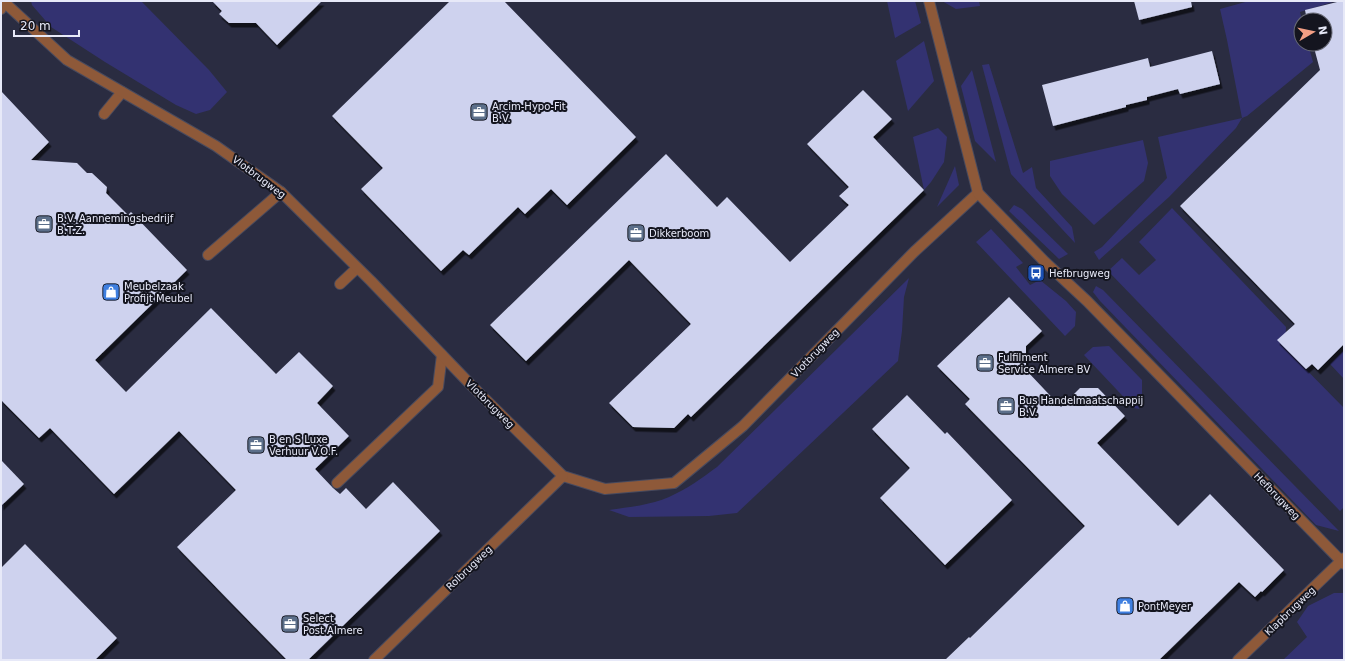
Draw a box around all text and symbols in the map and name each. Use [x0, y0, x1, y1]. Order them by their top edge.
scale bar [14, 12, 79, 38]
north arrow [1293, 12, 1333, 52]
text: 20 m [20, 19, 51, 33]
text: N [1315, 25, 1330, 36]
place label: Arcim-Hypo-Fit B.V. [492, 101, 566, 124]
office icon: Arcim-Hypo-Fit B.V. [469, 102, 489, 122]
street label: Vlotbrugweg [230, 154, 288, 200]
place label: B.V. Aannemingsbedrijf B.T.Z. [57, 213, 174, 236]
office icon: B.V. Aannemingsbedrijf B.T.Z. [34, 214, 54, 234]
office icon: Dikkerboom [626, 223, 646, 243]
place label: Dikkerboom [649, 228, 709, 239]
bus stop icon: Hefbrugweg [1026, 263, 1046, 283]
place label: Hefbrugweg [1049, 268, 1110, 279]
place label: Meubelzaak Profijt Meubel [124, 281, 192, 304]
shop icon: Meubelzaak Profijt Meubel [101, 282, 121, 302]
street label: Vlotbrugweg [789, 326, 841, 380]
place label: Fulfilment Service Almere BV [998, 352, 1090, 375]
office icon: Fulfilment Service Almere BV [975, 353, 995, 373]
street label: Vlotbrugweg [464, 378, 516, 430]
place label: Bus Handelmaatschappij B.V. [1019, 395, 1143, 418]
office icon: Bus Handelmaatschappij B.V. [996, 396, 1016, 416]
place label: B en S Luxe Verhuur V.O.F. [269, 434, 338, 457]
office icon: B en S Luxe Verhuur V.O.F. [246, 435, 266, 455]
street label: Hefbrugweg [1252, 470, 1302, 522]
street label: Rolbrugweg [444, 543, 494, 593]
street label: Klapbrugweg [1263, 584, 1317, 638]
shop icon: PontMeyer [1115, 596, 1135, 616]
place label: PontMeyer [1138, 601, 1192, 612]
place label: Select Post Almere [303, 613, 363, 636]
office icon: Select Post Almere [280, 614, 300, 634]

